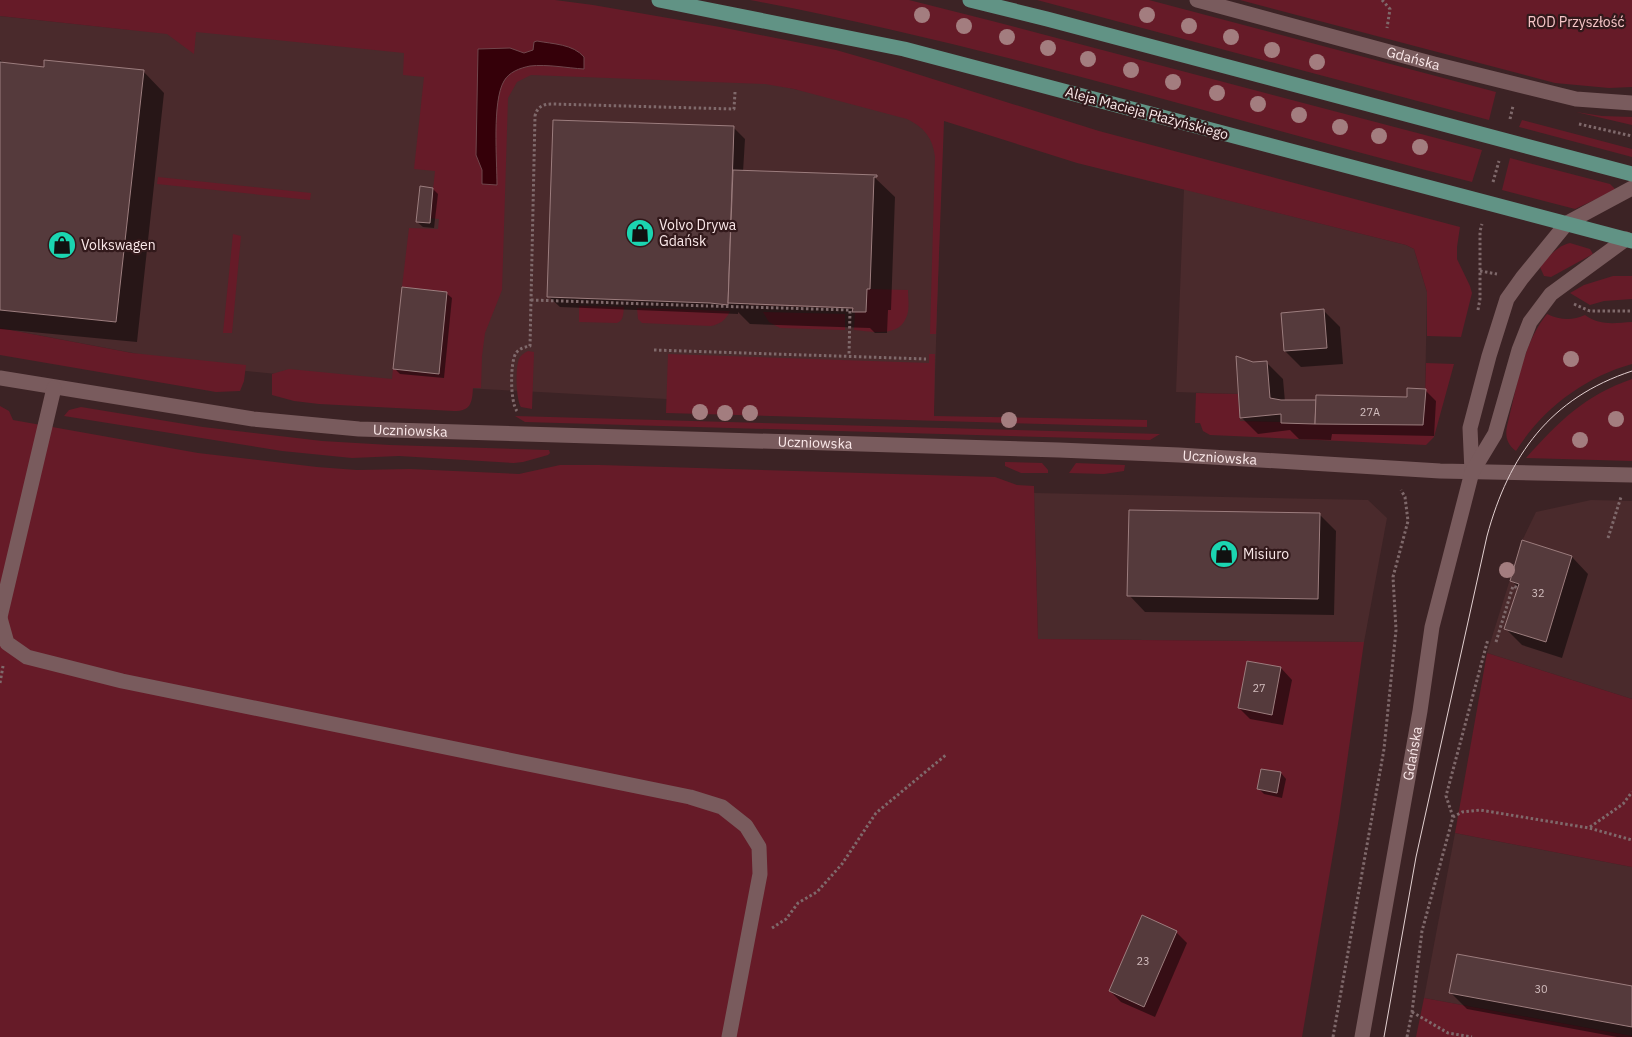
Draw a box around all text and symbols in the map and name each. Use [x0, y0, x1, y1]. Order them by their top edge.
park label: ROD Przyszłość [1527, 13, 1625, 31]
street label: Gdańska [1384, 43, 1442, 74]
street label: Aleja Macieja Płażyńskiego [1064, 83, 1231, 143]
place label: Volvo Drywa Gdańsk [659, 216, 737, 250]
shop icon: Volvo Drywa Gdańsk [625, 218, 655, 248]
shop icon: Volkswagen [47, 230, 77, 260]
place label: Volkswagen [81, 236, 156, 254]
house number: 27A [1360, 405, 1380, 419]
street label: Uczniowska [373, 420, 448, 441]
street label: Uczniowska [777, 433, 853, 453]
street label: Uczniowska [1182, 446, 1258, 469]
shop icon: Misiuro [1209, 539, 1239, 569]
place label: Misiuro [1243, 545, 1289, 563]
house number: 32 [1531, 586, 1545, 600]
house number: 27 [1252, 681, 1266, 695]
street label: Gdańska [1399, 724, 1426, 782]
house number: 23 [1136, 954, 1150, 968]
house number: 30 [1534, 982, 1548, 996]

